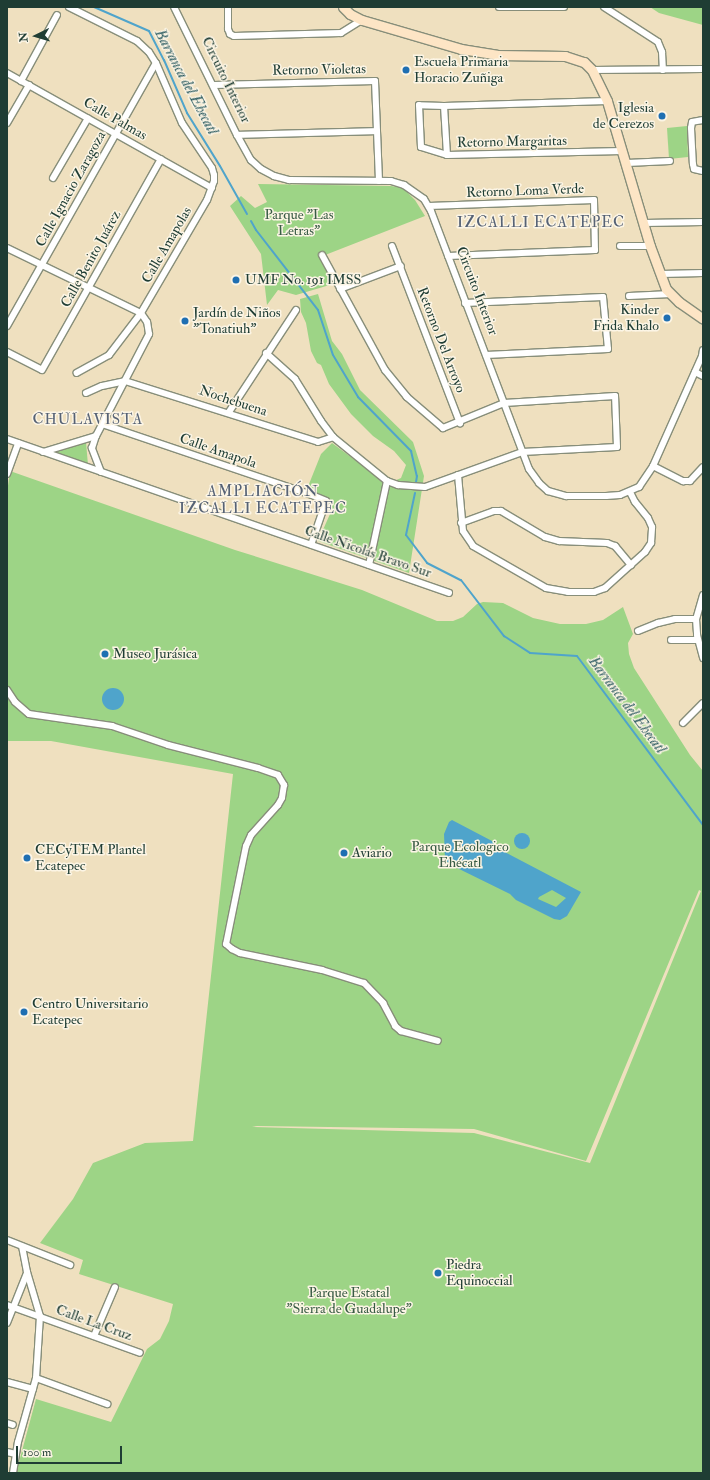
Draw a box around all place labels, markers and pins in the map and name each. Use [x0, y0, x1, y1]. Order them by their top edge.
place label: Escuela Primaria Horacio Zuñiga [414, 54, 508, 86]
marker: Escuela Primaria Horacio Zuñiga [401, 65, 411, 75]
place label: Iglesia de Cerezos [593, 100, 654, 132]
marker: Iglesia de Cerezos [657, 111, 667, 121]
place label: UMF No. 191 IMSS [245, 272, 361, 288]
marker: UMF No. 191 IMSS [230, 274, 242, 286]
place label: Kinder Frida Khalo [593, 302, 659, 334]
place label: Jardín de Niños "Tonatiuh" [193, 305, 281, 338]
marker: Kinder Frida Khalo [662, 313, 672, 323]
marker: Jardín de Niños "Tonatiuh" [180, 316, 190, 326]
place label: Museo Jurásica [113, 646, 197, 662]
marker: Museo Jurásica [100, 649, 110, 659]
place label: CECyTEM Plantel Ecatepec [35, 842, 146, 874]
place label: Aviario [352, 845, 392, 861]
marker: Aviario [339, 848, 349, 858]
marker: CECyTEM Plantel Ecatepec [22, 853, 32, 863]
place label: Centro Universitario Ecatepec [32, 996, 148, 1028]
marker: Centro Universitario Ecatepec [19, 1007, 29, 1017]
place label: Piedra Equinoccial [446, 1257, 513, 1290]
marker: Piedra Equinoccial [433, 1268, 443, 1278]

